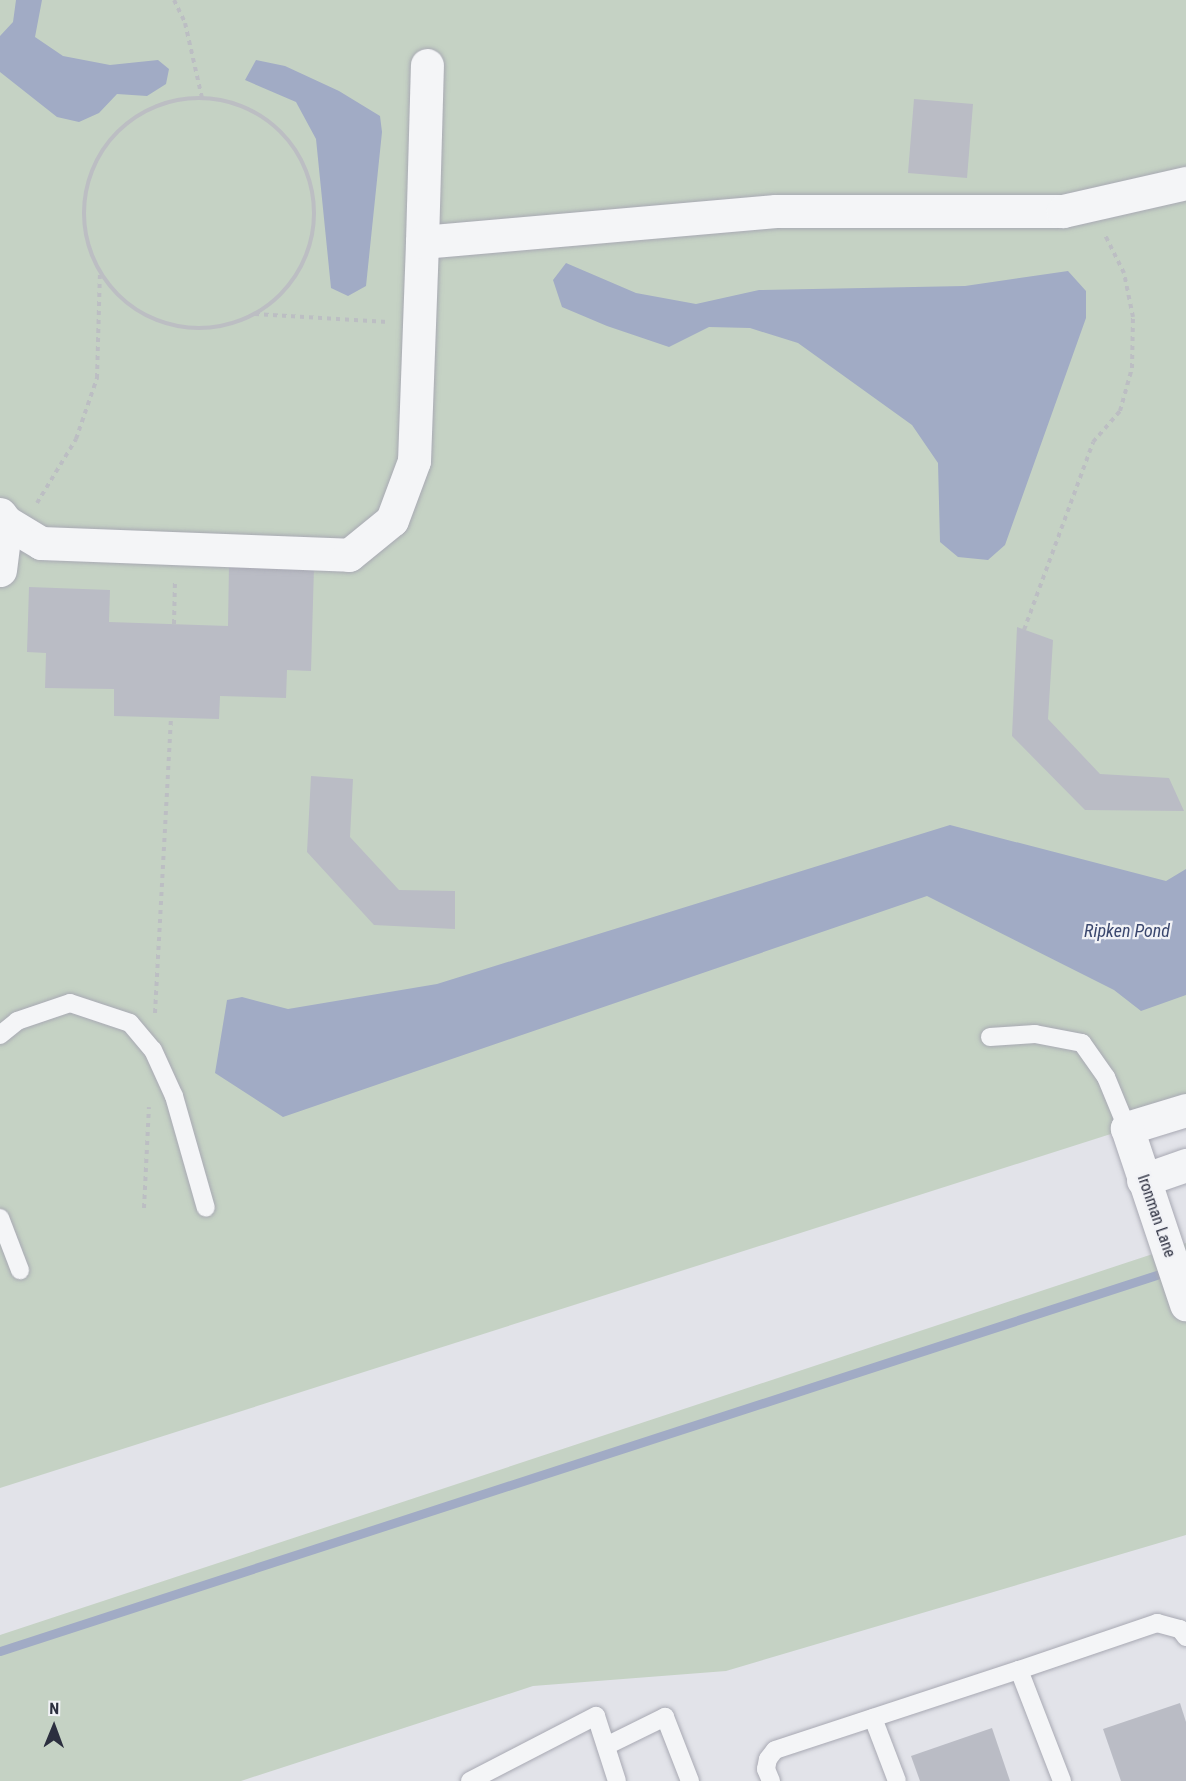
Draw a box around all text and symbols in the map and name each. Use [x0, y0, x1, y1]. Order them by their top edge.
water label: Ripken Pond [1084, 920, 1170, 942]
street label: Ironman Lane [1133, 1172, 1179, 1260]
north arrow [24, 1697, 84, 1757]
text: N [49, 1699, 59, 1718]

